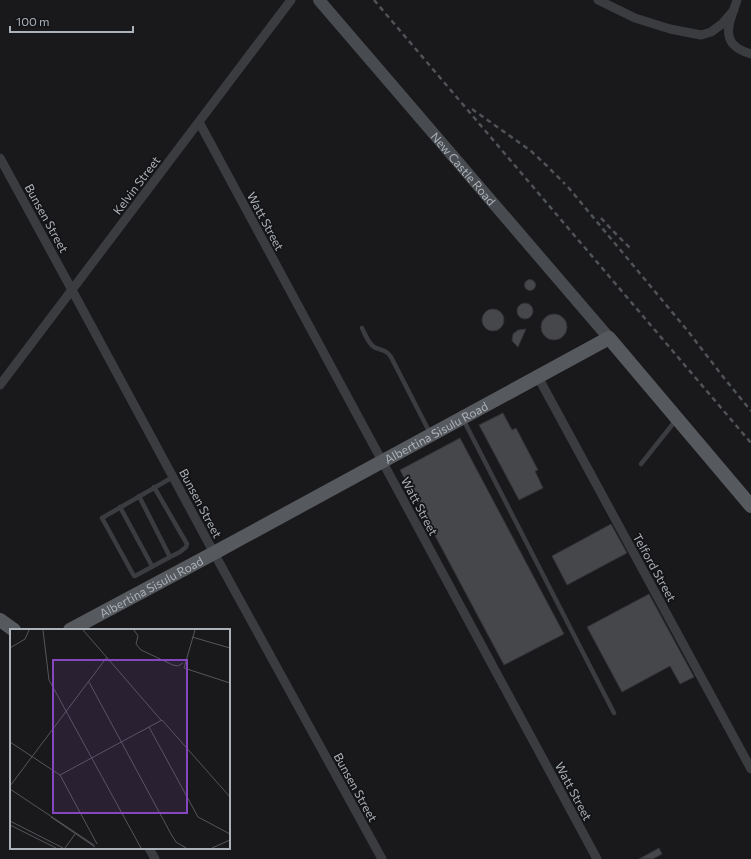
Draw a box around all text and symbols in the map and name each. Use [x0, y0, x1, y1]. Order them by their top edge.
scale bar [10, 8, 133, 34]
text: 100 m [16, 14, 50, 28]
street label: New Castle Road [428, 129, 499, 208]
street label: Kelvin Street [110, 153, 163, 217]
street label: Bunsen Street [22, 181, 72, 255]
street label: Watt Street [245, 189, 287, 253]
street label: Albertina Sisulu Road [382, 398, 490, 466]
street label: Bunsen Street [177, 466, 225, 540]
street label: Watt Street [399, 474, 441, 538]
street label: Telford Street [631, 531, 679, 603]
street label: Albertina Sisulu Road [97, 553, 205, 620]
inset map [10, 629, 230, 849]
street label: Bunsen Street [331, 750, 381, 824]
street label: Watt Street [553, 759, 595, 823]

